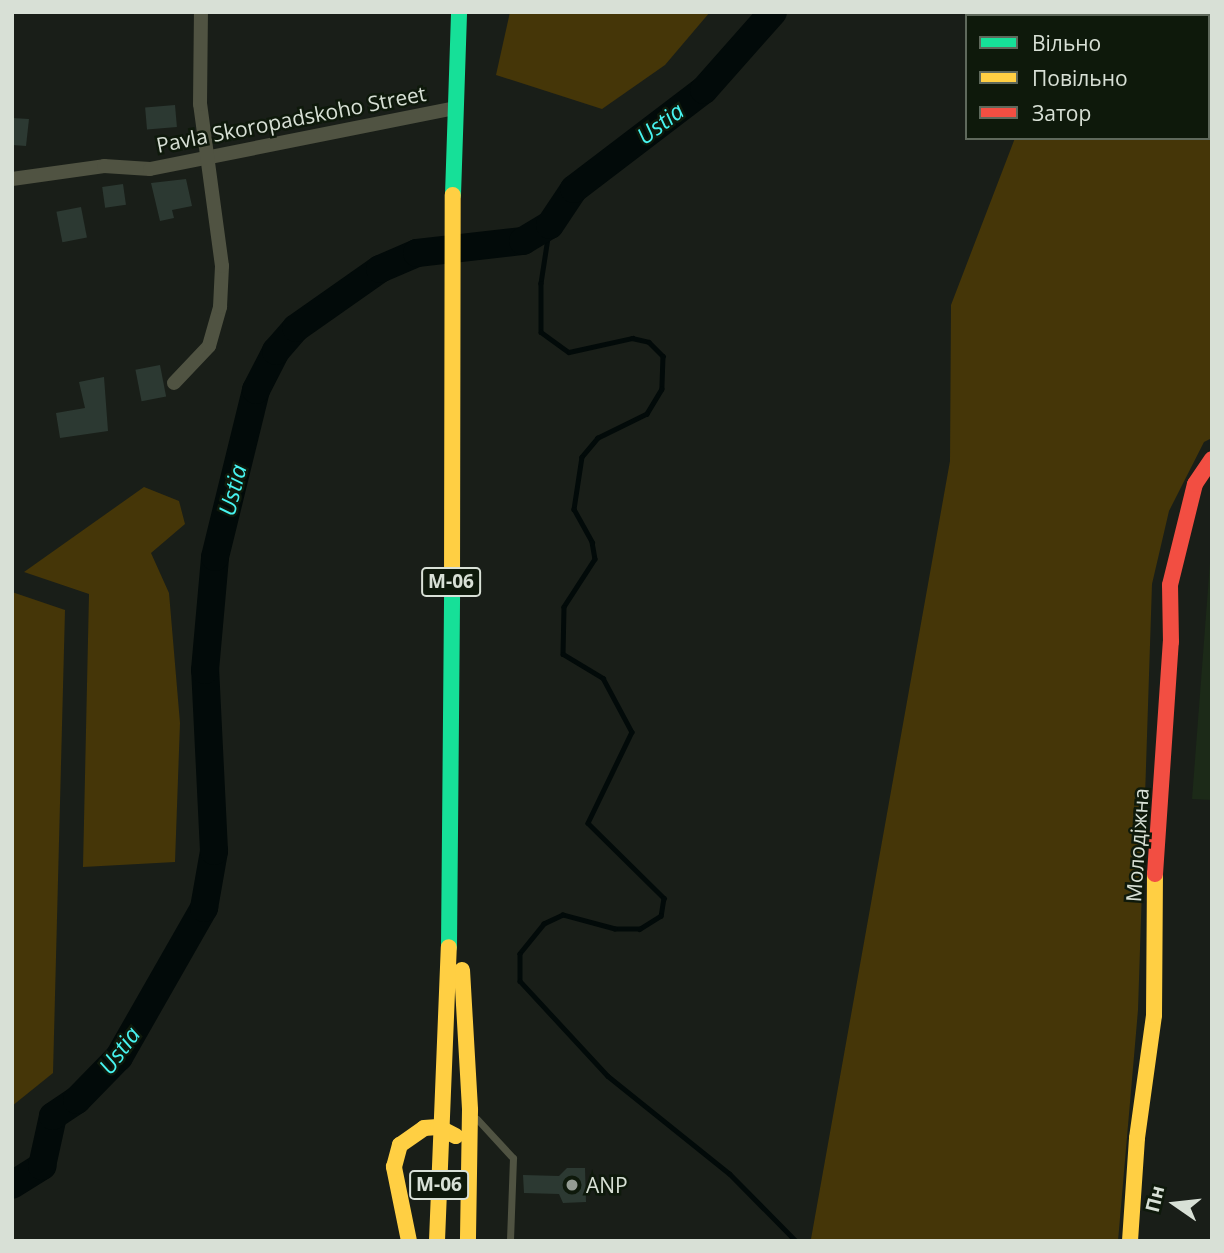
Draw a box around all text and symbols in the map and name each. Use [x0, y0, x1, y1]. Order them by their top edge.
legend [965, 14, 1210, 140]
text: Вільно [1032, 29, 1101, 57]
text: Повільно [1032, 64, 1128, 92]
street label: Pavla Skoropadskoho Street [154, 80, 428, 158]
water label: Ustia [631, 96, 689, 150]
text: Затор [1032, 99, 1091, 127]
water label: Ustia [212, 461, 252, 519]
road number: М-06 [420, 566, 482, 597]
street label: Молодіжна [1120, 787, 1154, 903]
water label: Ustia [93, 1021, 145, 1079]
north arrow [1140, 1169, 1210, 1239]
road number: М-06 [408, 1170, 471, 1200]
place label: ANP [586, 1172, 628, 1198]
marker: ANP [564, 1177, 580, 1193]
text: Пн [1139, 1183, 1170, 1215]

